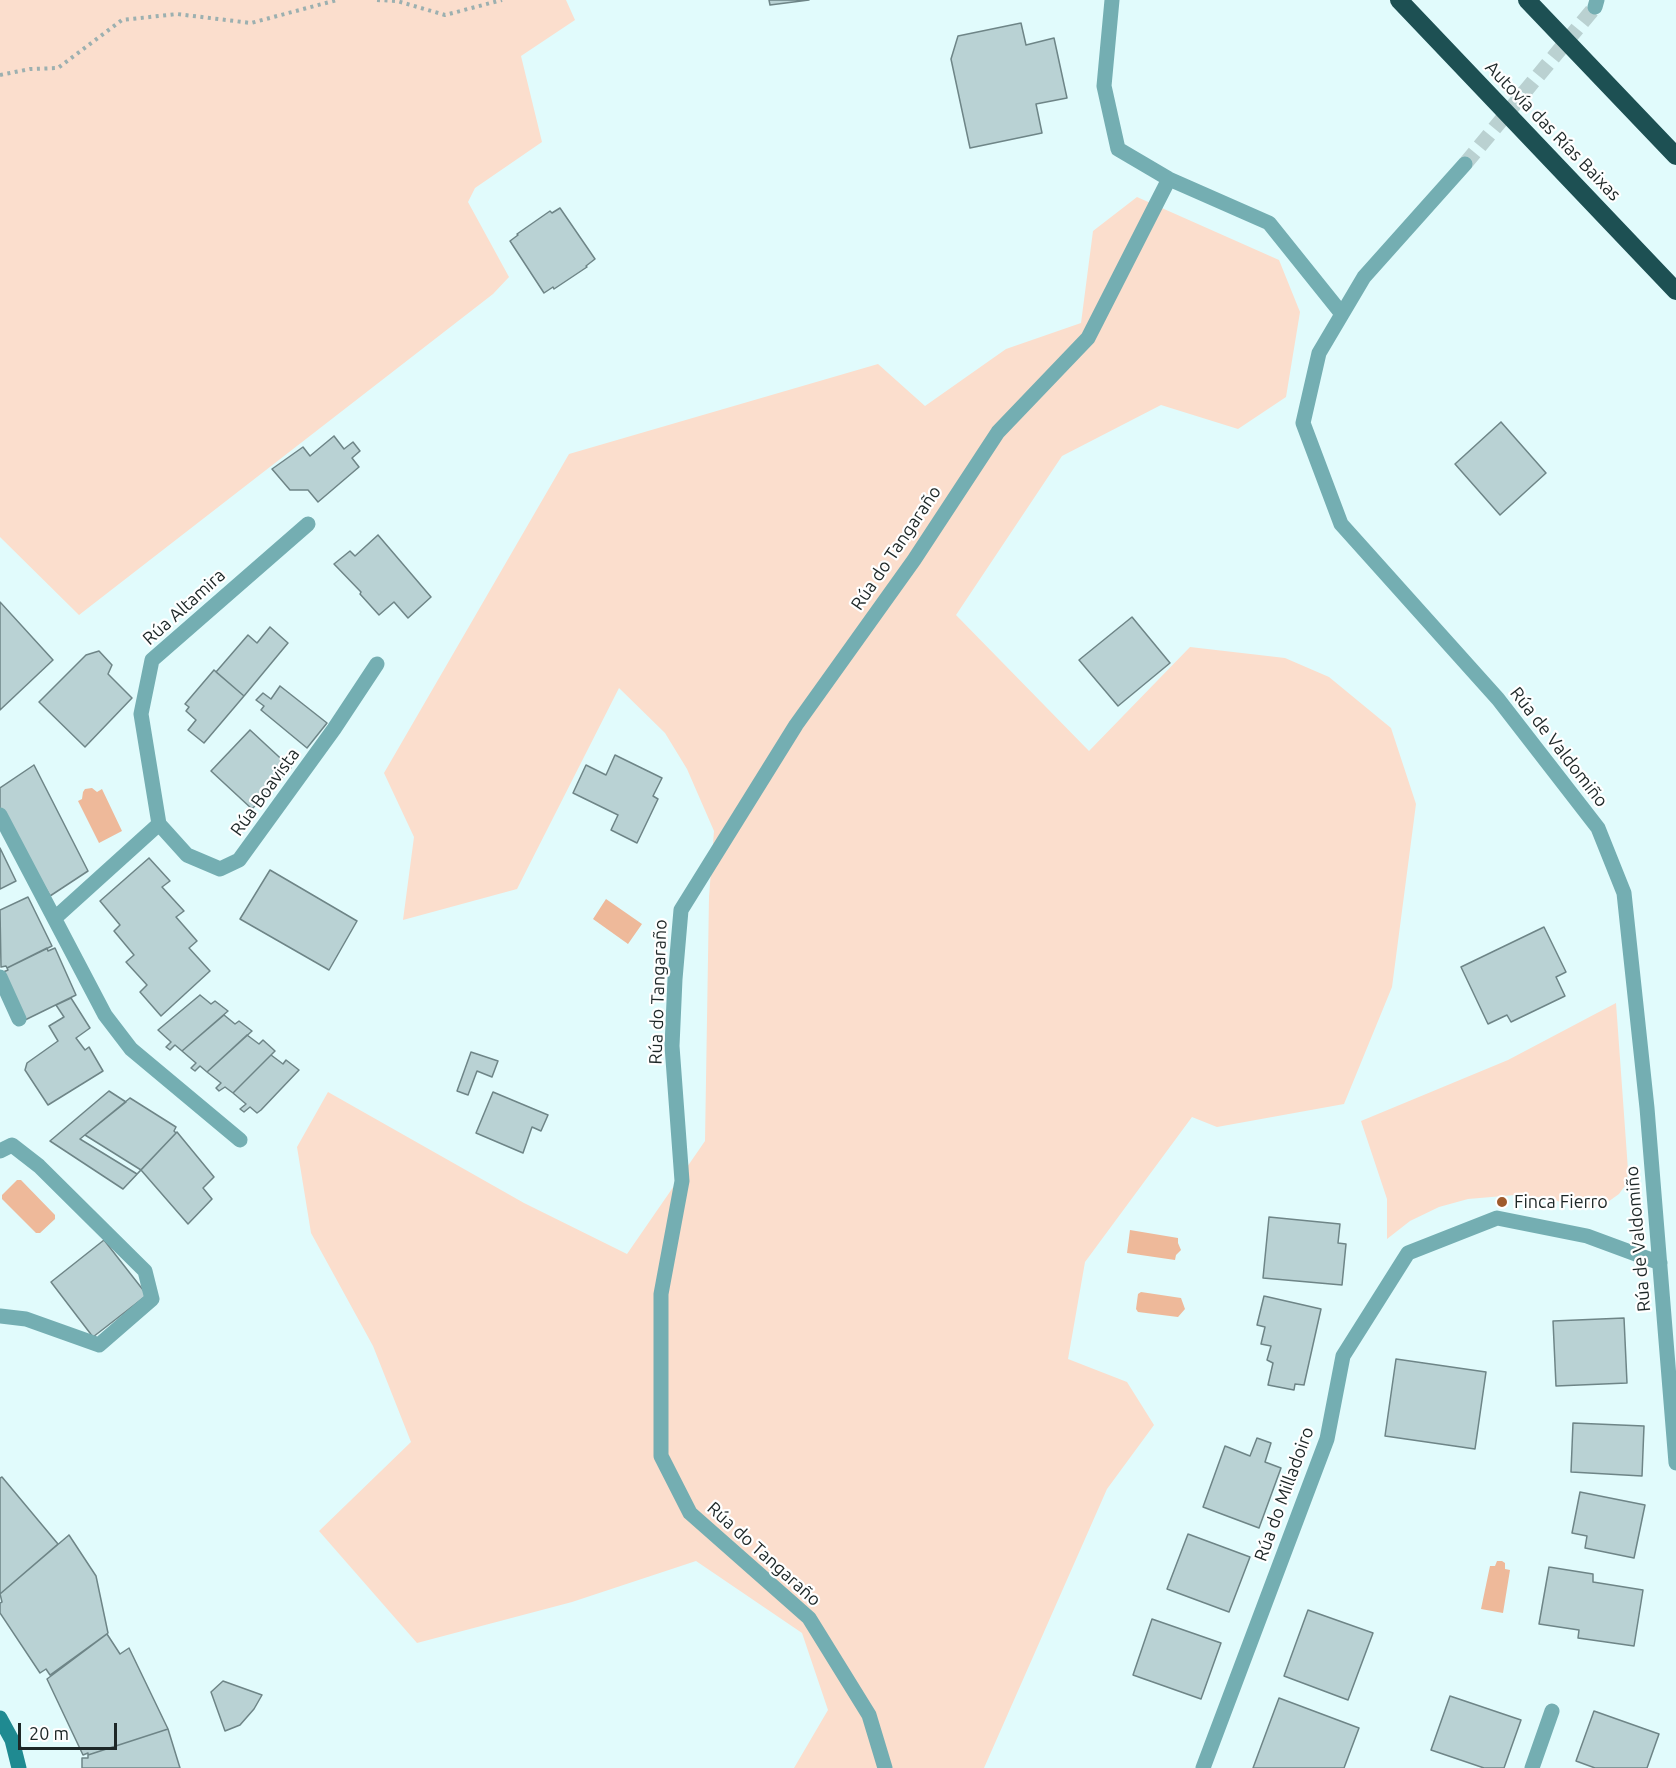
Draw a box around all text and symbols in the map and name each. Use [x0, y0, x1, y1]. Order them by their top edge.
street label: Autovía das Rías Baixas [1481, 57, 1625, 205]
street label: Rúa do Tangaraño [846, 482, 946, 614]
street label: Rúa Altamira [138, 564, 230, 650]
street label: Rúa de Valdomiño [1505, 683, 1613, 811]
street label: Rúa Boavista [226, 744, 304, 840]
street label: Rúa do Tangaraño [645, 919, 671, 1065]
street label: Rúa de Valdomiño [1621, 1165, 1655, 1313]
place label: Finca Fierro [1514, 1191, 1608, 1213]
marker: Finca Fierro [1495, 1195, 1509, 1209]
street label: Rúa do Milladoiro [1250, 1424, 1318, 1564]
street label: Rúa do Tangaraño [703, 1497, 825, 1611]
scale bar [21, 1711, 120, 1749]
text: 20 m [29, 1723, 69, 1743]

